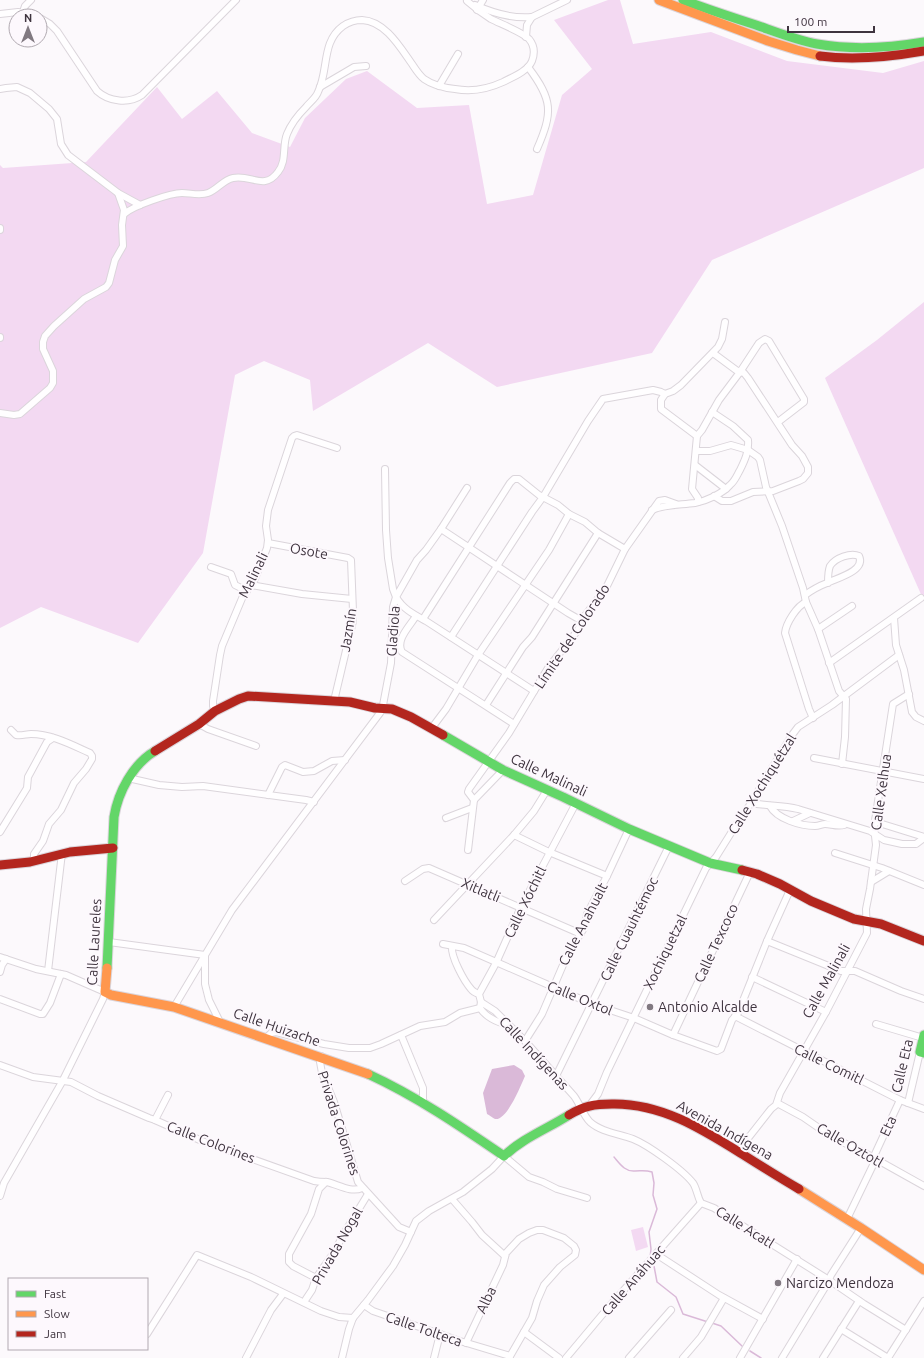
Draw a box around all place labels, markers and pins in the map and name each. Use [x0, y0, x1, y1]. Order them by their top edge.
place label: Antonio Alcalde [658, 999, 758, 1015]
marker: Antonio Alcalde [645, 1002, 655, 1012]
place label: Narcizo Mendoza [786, 1275, 894, 1291]
marker: Narcizo Mendoza [773, 1278, 783, 1288]

